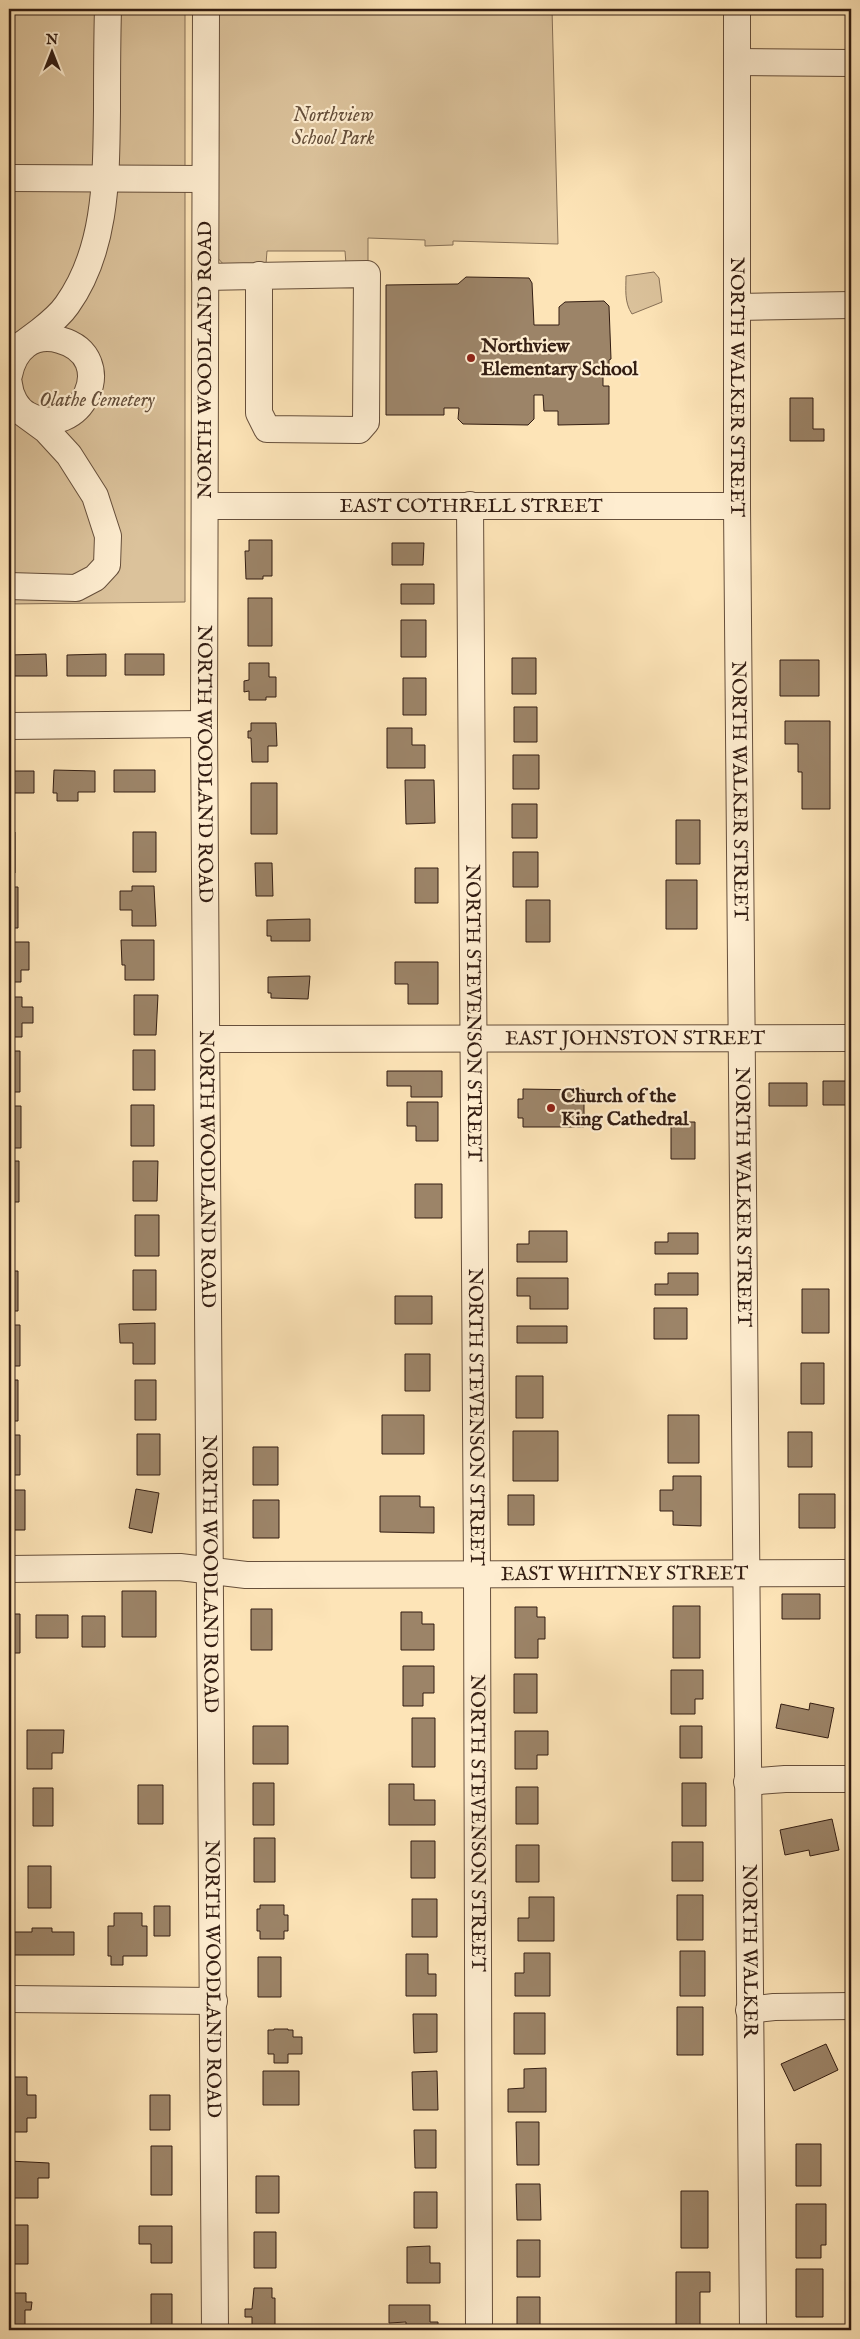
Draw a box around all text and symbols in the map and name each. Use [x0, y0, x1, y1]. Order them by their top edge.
north arrow [28, 28, 78, 78]
text: N [45, 31, 58, 49]
park label: Northview School Park [292, 103, 374, 151]
street label: NORTH WOODLAND ROAD [193, 221, 218, 499]
street label: NORTH WALKER STREET [724, 257, 750, 518]
place label: Northview Elementary School [480, 334, 639, 382]
marker: Northview Elementary School [465, 352, 477, 364]
park label: Olathe Cemetery [39, 388, 155, 413]
street label: EAST COTHRELL STREET [339, 494, 603, 519]
street label: NORTH WOODLAND ROAD [191, 625, 218, 903]
street label: NORTH WALKER STREET [726, 661, 753, 922]
street label: NORTH STEVENSON STREET [460, 864, 487, 1162]
street label: EAST JOHNSTON STREET [505, 1026, 766, 1051]
street label: NORTH WOODLAND ROAD [194, 1030, 220, 1308]
street label: NORTH WALKER STREET [729, 1067, 757, 1328]
place label: Church of the King Cathedral [561, 1084, 689, 1132]
marker: Church of the King Cathedral [545, 1102, 557, 1114]
street label: NORTH STEVENSON STREET [462, 1268, 489, 1566]
street label: NORTH WOODLAND ROAD [196, 1435, 223, 1713]
street label: EAST WHITNEY STREET [501, 1561, 749, 1587]
street label: NORTH STEVENSON STREET [465, 1674, 491, 1972]
street label: NORTH WOODLAND ROAD [199, 1840, 226, 2118]
street label: NORTH WALKER [736, 1864, 763, 2039]

